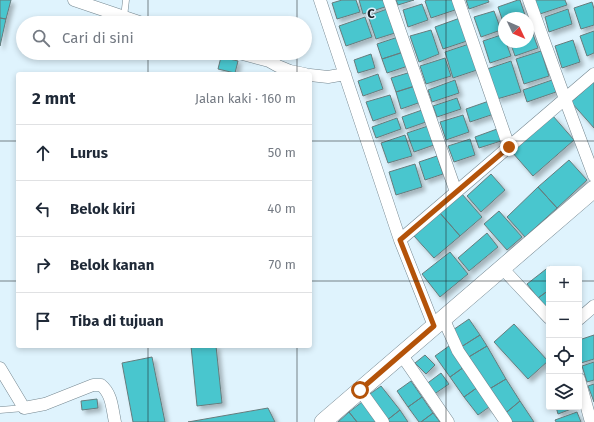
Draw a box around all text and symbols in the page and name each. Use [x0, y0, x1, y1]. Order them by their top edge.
text: C [367, 6, 375, 21]
north arrow [498, 12, 534, 48]
search box [16, 16, 312, 60]
icon: search [30, 27, 52, 49]
text: Cari di sini [62, 29, 134, 47]
text: 2 mnt [32, 88, 76, 109]
text: Jalan kaki · 160 m [195, 91, 296, 106]
route end [500, 138, 518, 156]
icon: ahead [32, 142, 54, 164]
text: Lurus [70, 144, 108, 162]
text: 50 m [268, 145, 296, 160]
icon: left [32, 198, 54, 220]
text: Belok kiri [70, 200, 135, 218]
text: 40 m [267, 201, 296, 216]
icon: right [32, 254, 54, 276]
text: Belok kanan [70, 256, 154, 274]
text: 70 m [269, 257, 296, 272]
map controls [546, 266, 582, 410]
button: + [546, 266, 582, 302]
button: − [546, 302, 582, 338]
icon: arrive [32, 310, 54, 332]
text: Tiba di tujuan [70, 312, 164, 330]
button: locate [546, 338, 582, 374]
button: layers [546, 374, 582, 410]
route start [351, 381, 369, 399]

